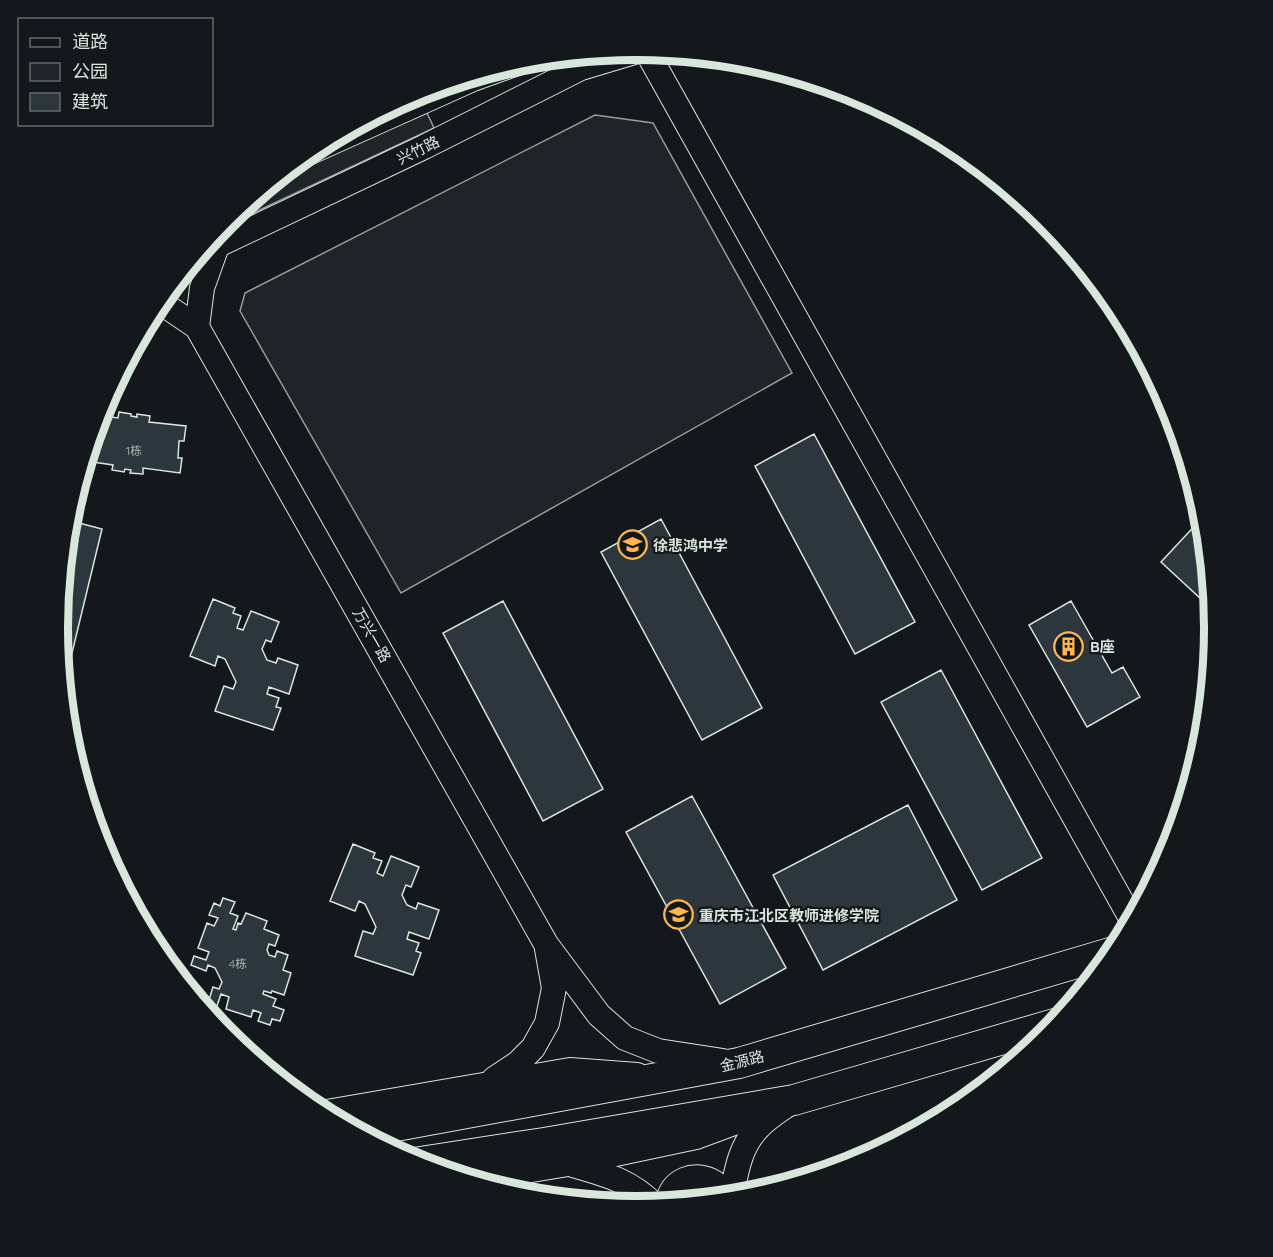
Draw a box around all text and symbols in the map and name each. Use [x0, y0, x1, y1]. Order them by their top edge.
legend [18, 18, 213, 126]
text: 道路 [72, 30, 108, 53]
text: 公园 [72, 60, 108, 83]
text: 建筑 [72, 90, 108, 113]
street label: 兴竹路 [394, 132, 442, 168]
house number: 1栋 [126, 443, 142, 458]
school or university icon: 徐悲鸿中学 [616, 529, 648, 561]
place label: 徐悲鸿中学 [653, 536, 728, 555]
street label: 万兴一路 [349, 604, 395, 666]
building icon: B座 [1053, 630, 1085, 662]
place label: B座 [1090, 637, 1115, 656]
school or university icon: 重庆市江北区教师进修学院 [662, 899, 694, 931]
place label: 重庆市江北区教师进修学院 [699, 906, 879, 925]
house number: 4栋 [229, 956, 247, 971]
street label: 金源路 [718, 1046, 766, 1076]

